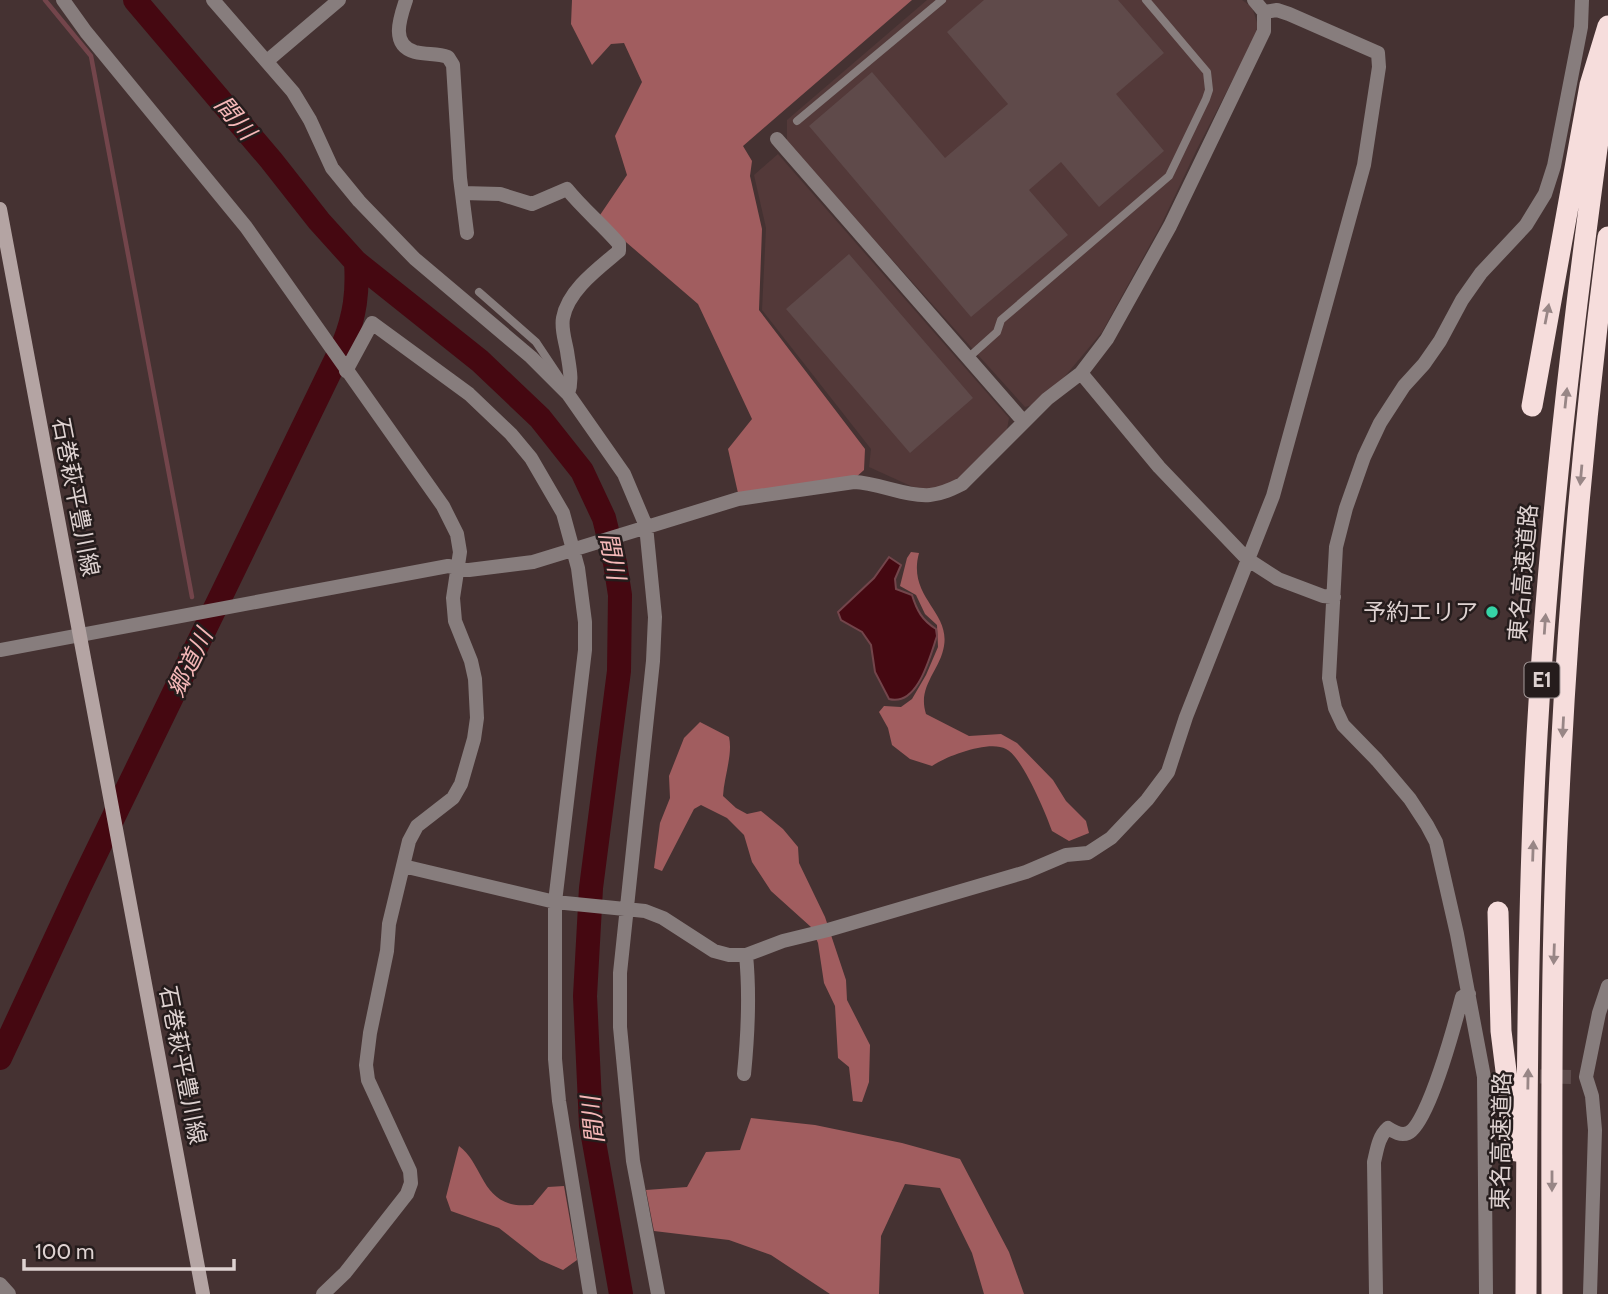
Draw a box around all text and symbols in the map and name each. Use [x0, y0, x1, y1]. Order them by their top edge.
water label: 間川 [209, 90, 264, 148]
one-way arrow [1542, 303, 1553, 325]
one-way arrow [1561, 386, 1572, 408]
street label: 石巻萩平豊川線 [47, 415, 105, 579]
one-way arrow [1575, 465, 1586, 487]
street label: 東名高速道路 [1503, 503, 1543, 643]
water label: 間川 [594, 530, 632, 585]
place label: 予約エリア [1363, 598, 1478, 626]
marker: 予約エリア [1484, 604, 1500, 620]
one-way arrow [1540, 613, 1551, 635]
water label: 郷道川 [161, 621, 220, 701]
road number: E1 [1524, 662, 1560, 698]
one-way arrow [1557, 716, 1568, 738]
one-way arrow [1527, 840, 1539, 862]
one-way arrow [1549, 943, 1560, 965]
street label: 石巻萩平豊川線 [154, 983, 212, 1147]
one-way arrow [1522, 1068, 1534, 1090]
street label: 東名高速道路 [1486, 1072, 1516, 1210]
water label: 間川 [575, 1092, 609, 1145]
one-way arrow [1546, 1171, 1558, 1193]
scale bar [24, 1228, 234, 1272]
text: 100 m [35, 1239, 94, 1264]

